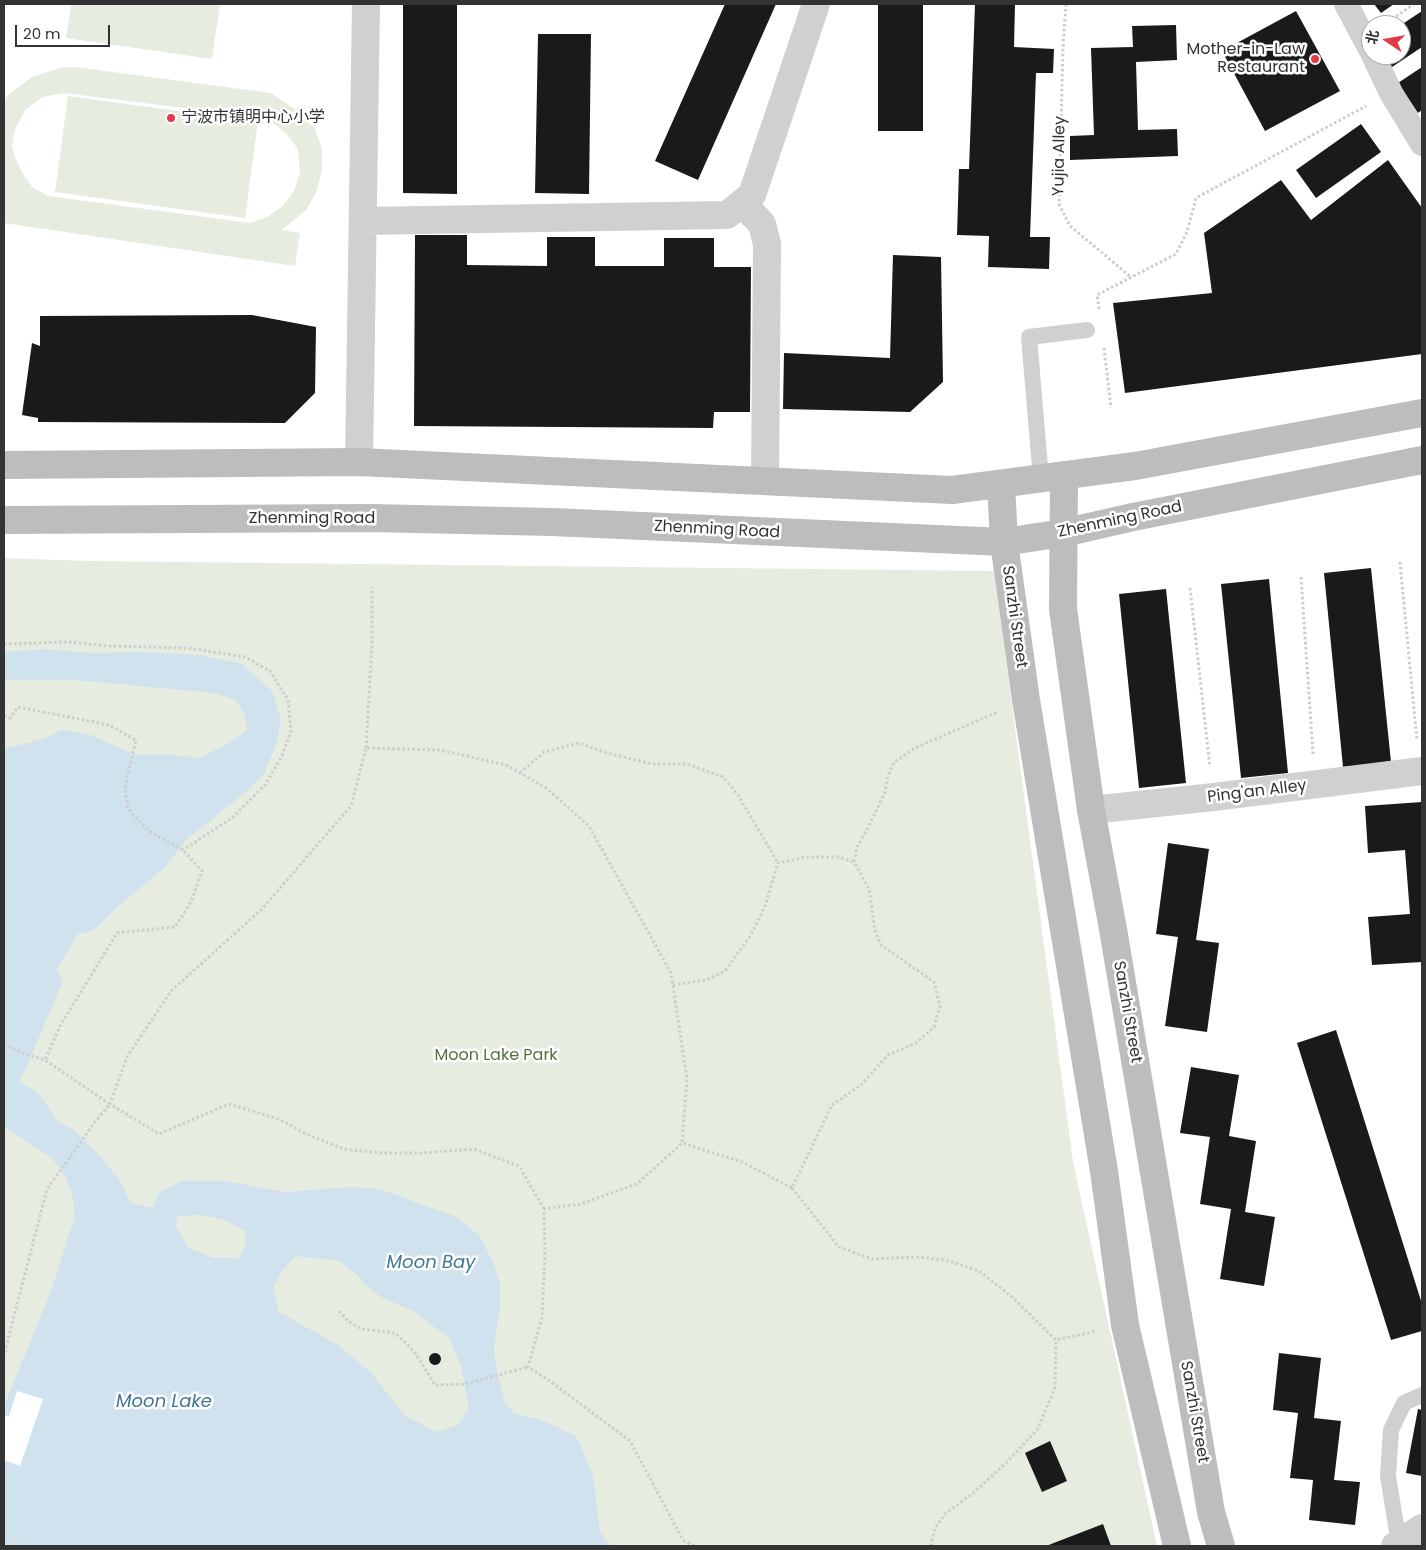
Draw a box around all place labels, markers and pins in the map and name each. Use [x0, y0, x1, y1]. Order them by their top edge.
place label: Mother-in-Law Restaurant [1186, 40, 1305, 78]
marker: Mother-in-Law Restaurant [1309, 53, 1321, 65]
place label: 宁波市镇明中心小学 [181, 108, 325, 128]
marker: 宁波市镇明中心小学 [165, 112, 177, 124]

